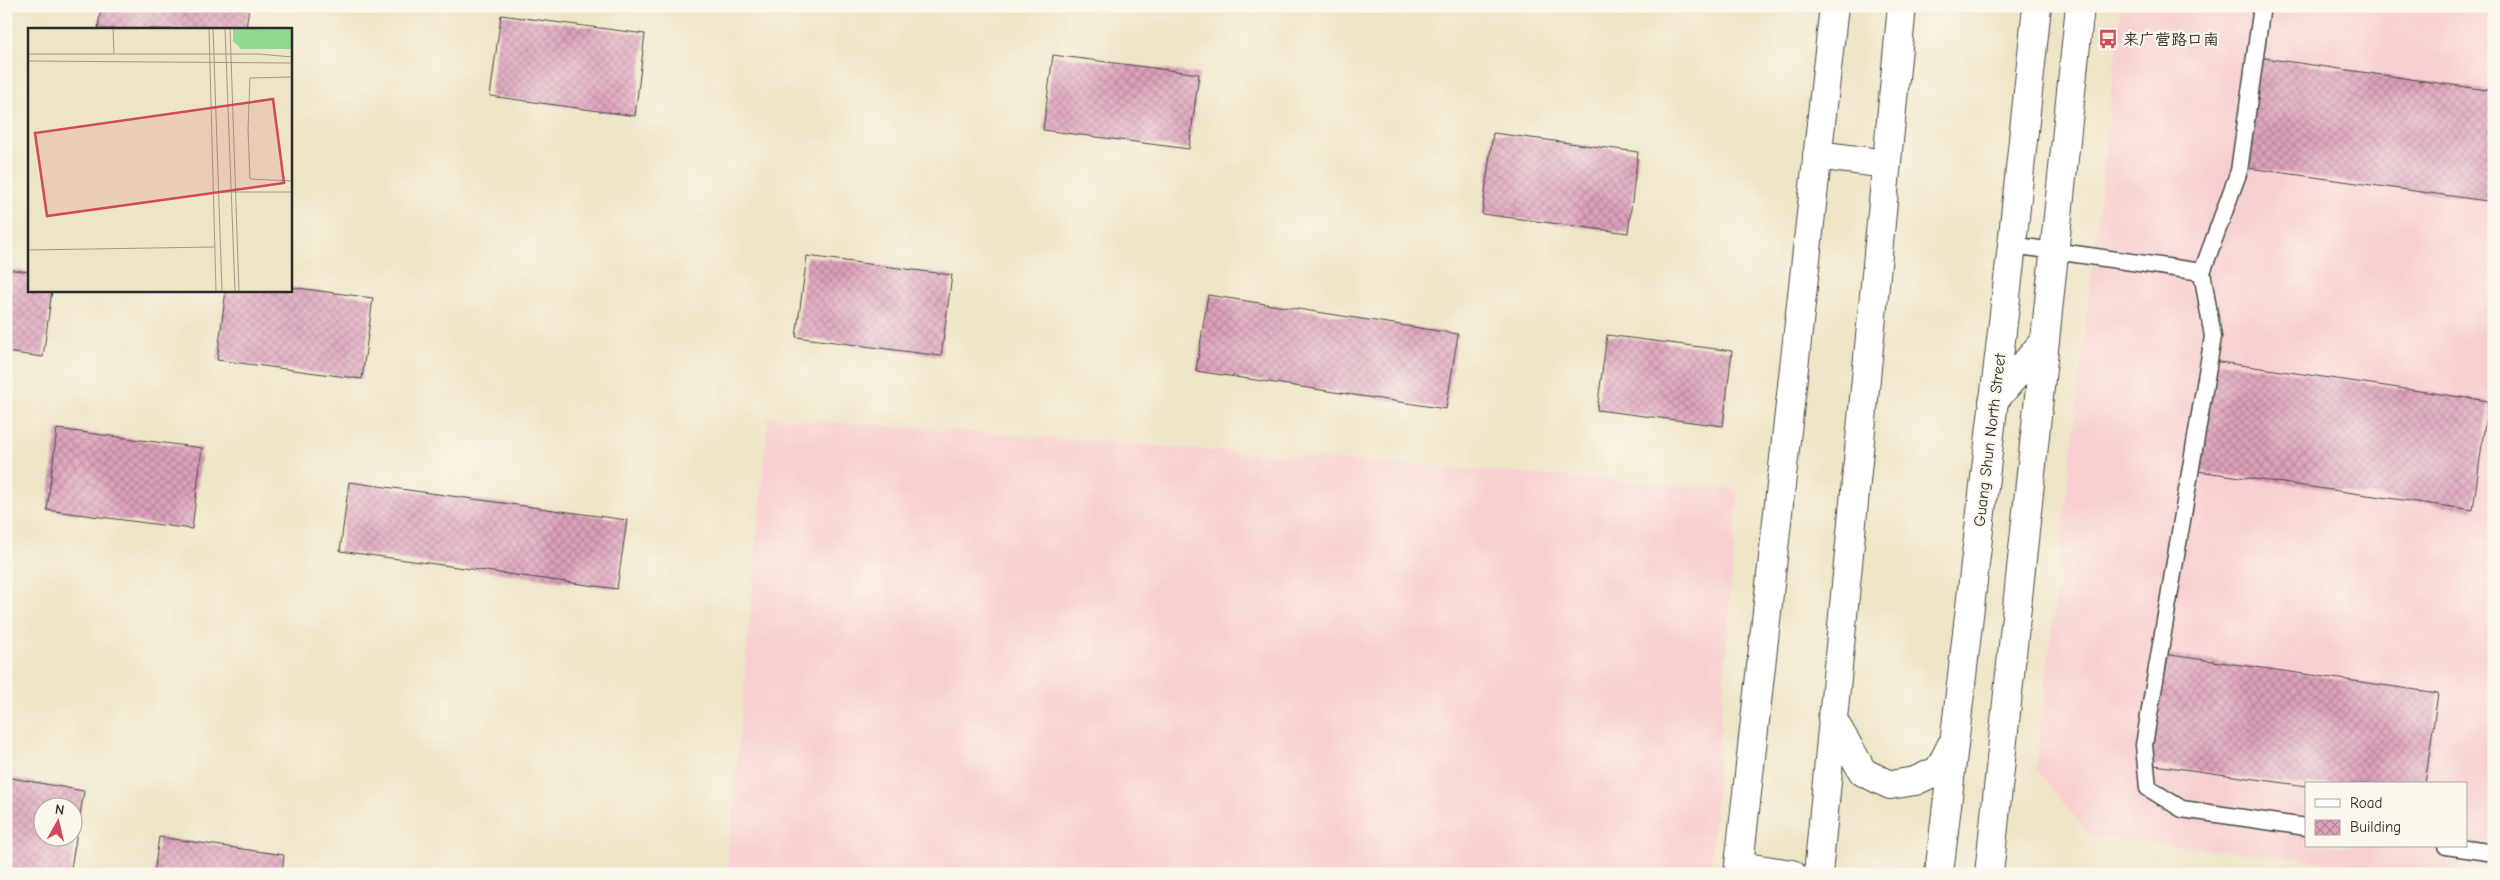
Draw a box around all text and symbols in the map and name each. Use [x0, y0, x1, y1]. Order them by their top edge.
inset map [28, 28, 291, 291]
bus stop icon: 来广营路口南 [2097, 28, 2119, 50]
place label: 来广营路口南 [2123, 31, 2219, 49]
street label: Guang Shun North Street [1970, 352, 2010, 528]
legend [2305, 782, 2468, 848]
text: Road [2350, 794, 2382, 812]
north arrow [32, 798, 82, 848]
text: N [54, 801, 65, 819]
text: Building [2350, 818, 2401, 836]

